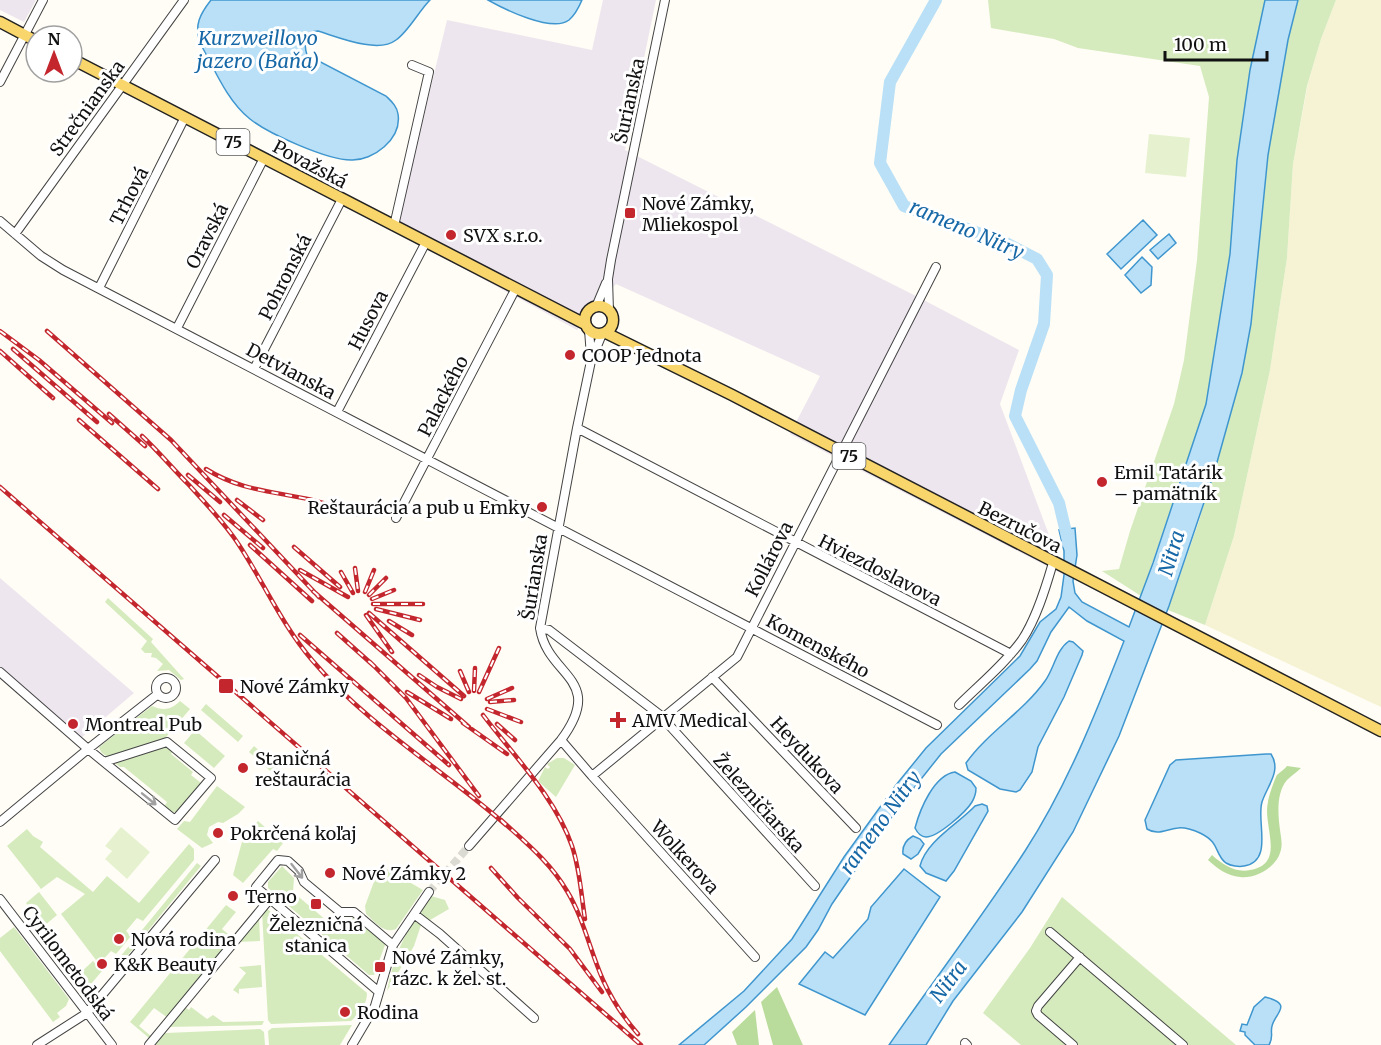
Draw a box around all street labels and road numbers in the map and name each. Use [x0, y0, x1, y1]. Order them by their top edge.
street label: Strečnianska [44, 55, 130, 160]
street label: Šurianska [609, 56, 649, 146]
road number: 75 [216, 129, 250, 155]
street label: Považská [269, 135, 351, 193]
street label: Trhová [105, 163, 154, 229]
street label: Oravská [181, 199, 233, 272]
street label: Pohronská [254, 230, 317, 324]
street label: Husova [343, 286, 393, 354]
street label: Detvianska [242, 338, 340, 404]
street label: Palackého [413, 352, 473, 440]
road number: 75 [832, 443, 866, 469]
street label: Bezručova [975, 496, 1066, 558]
street label: Kollárova [740, 517, 798, 601]
street label: Hviezdoslavova [815, 529, 945, 611]
street label: Šurianska [516, 532, 552, 622]
street label: Komenského [763, 609, 873, 683]
street label: Heydukova [766, 712, 849, 799]
street label: Železničiarska [708, 749, 810, 858]
street label: Wolkerova [645, 815, 724, 899]
street label: Cyrilometodská [17, 901, 119, 1025]

